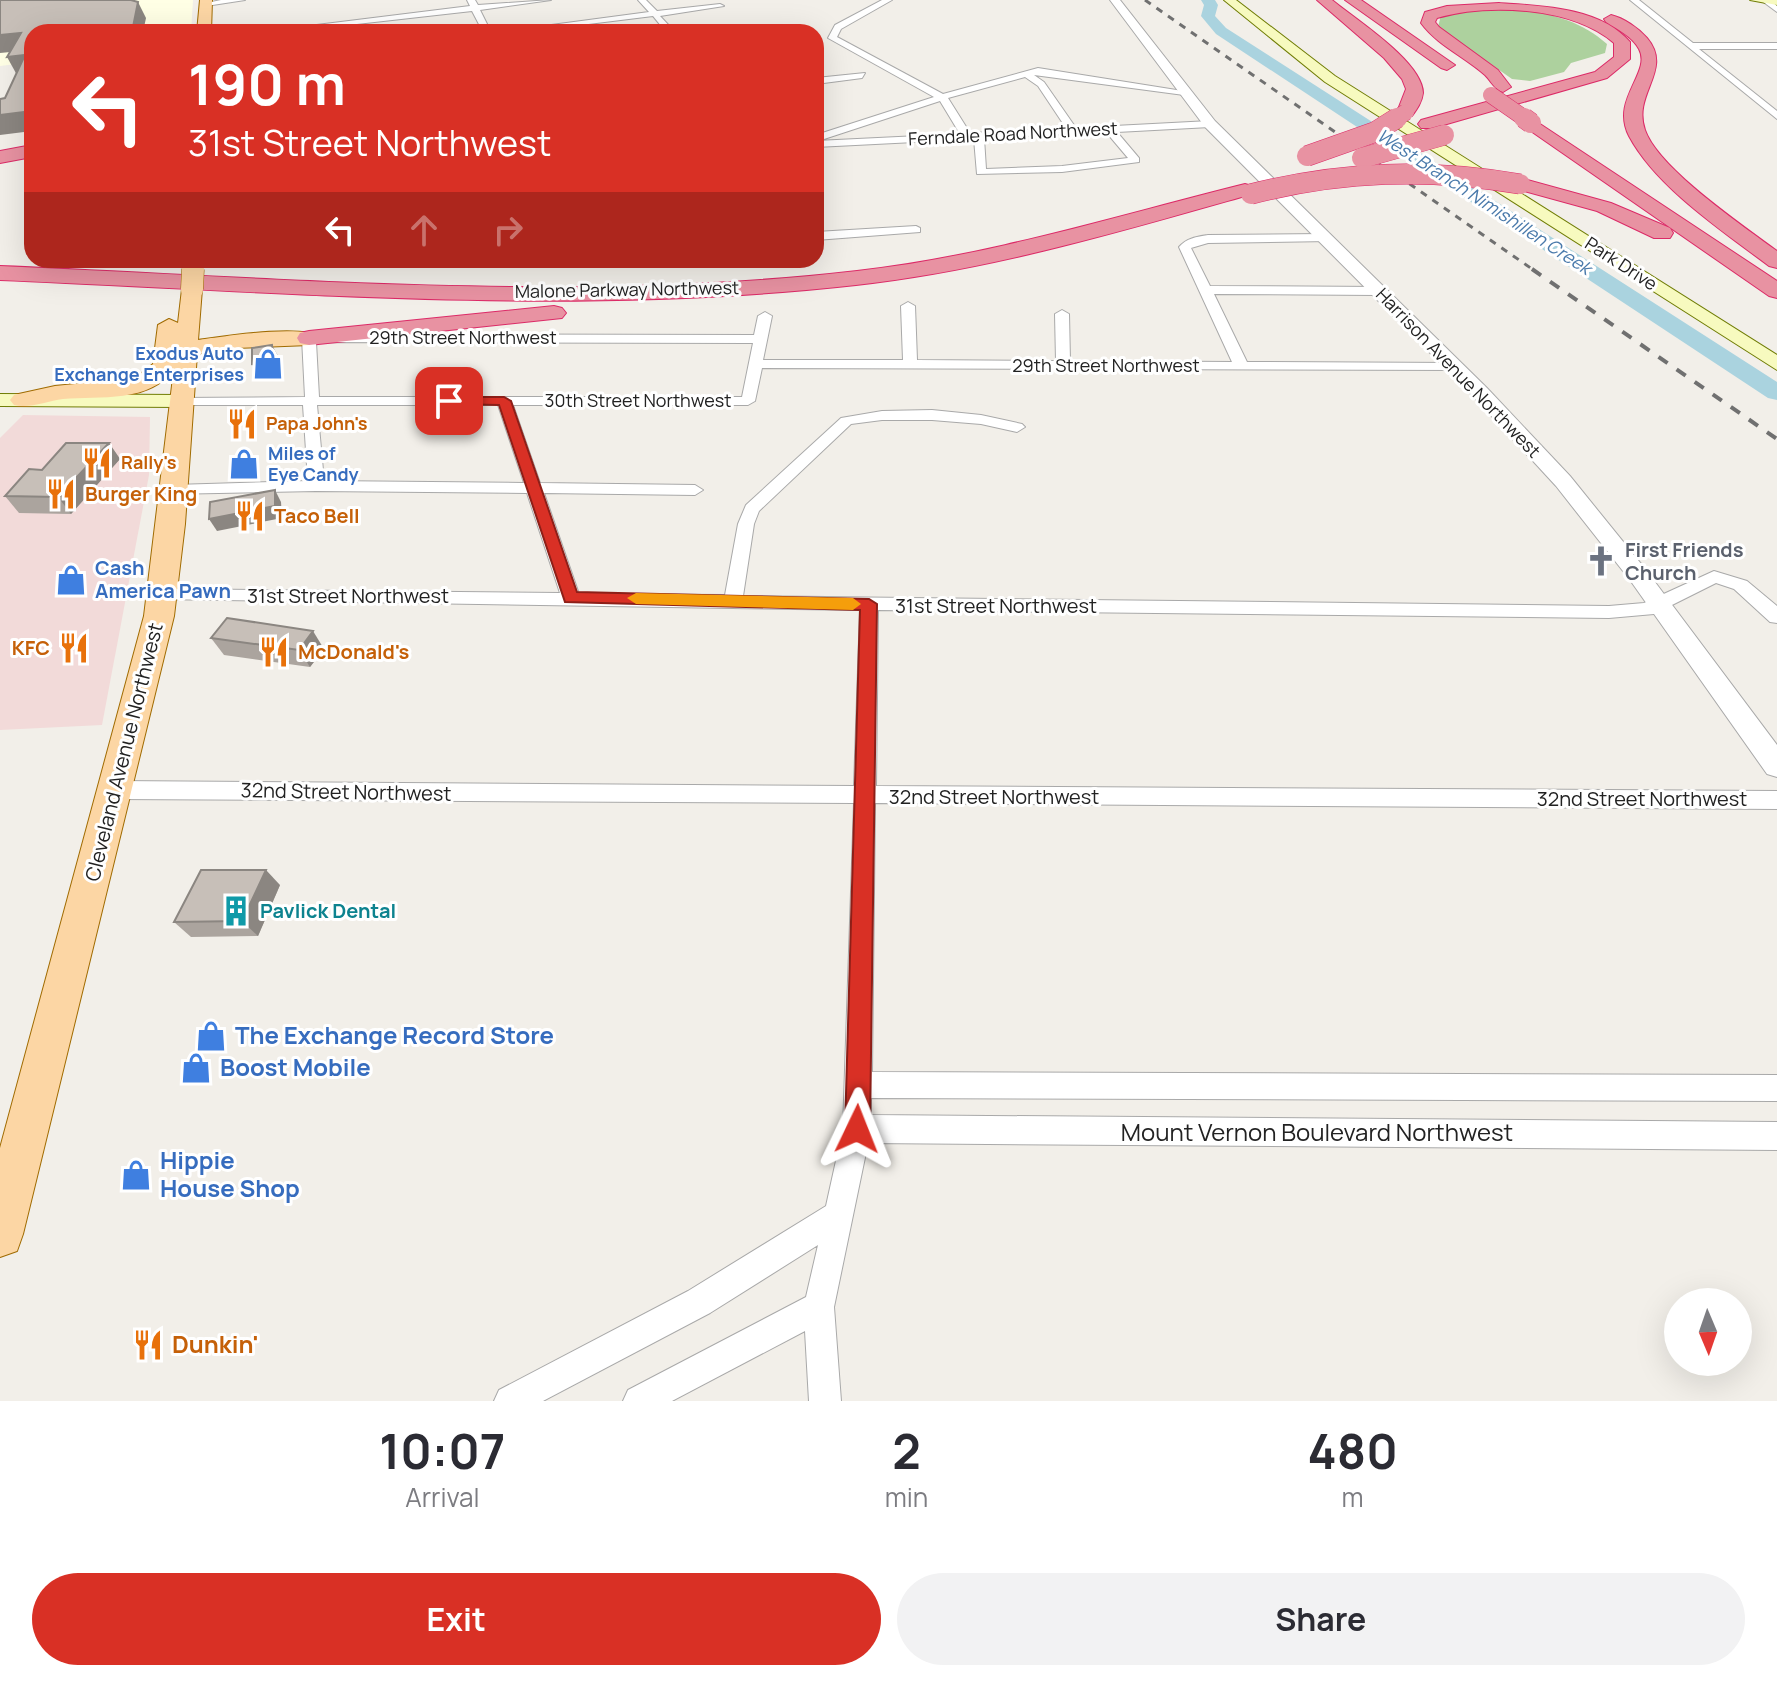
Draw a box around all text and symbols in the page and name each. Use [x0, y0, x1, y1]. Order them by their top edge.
text: 190 m [188, 45, 346, 122]
icon: left [56, 56, 160, 160]
street label: Ferndale Road Northwest [908, 116, 1118, 150]
text: 31st Street Northwest [188, 118, 551, 167]
water label: West Branch Nimishillen Creek [1373, 123, 1599, 281]
icon: left [318, 208, 362, 252]
icon: ahead [402, 208, 446, 252]
icon: right [486, 208, 530, 252]
street label: Park Drive [1581, 231, 1662, 295]
street label: Malone Parkway Northwest [515, 275, 739, 303]
street label: Harrison Avenue Northwest [1371, 282, 1546, 462]
street label: 29th Street Northwest [369, 325, 557, 349]
place label: Exodus Auto Exchange Enterprises [54, 341, 244, 386]
shop icon: Exodus Auto Exchange Enterprises [251, 347, 285, 381]
street label: 29th Street Northwest [1012, 353, 1200, 377]
pin [415, 367, 483, 435]
icon: arrive [427, 379, 471, 423]
street label: 30th Street Northwest [545, 388, 731, 412]
restaurant icon: Papa John's [225, 407, 259, 441]
place label: Papa John's [266, 411, 368, 435]
place label: Miles of Eye Candy [268, 441, 359, 486]
restaurant icon: Rally's [80, 446, 114, 480]
shop icon: Miles of Eye Candy [227, 447, 261, 481]
place label: Rally's [121, 450, 177, 474]
restaurant icon: Burger King [44, 477, 78, 511]
place label: Burger King [85, 480, 197, 507]
restaurant icon: Taco Bell [233, 499, 267, 533]
place label: Taco Bell [274, 502, 360, 529]
place label: First Friends Church [1625, 536, 1744, 586]
church icon: First Friends Church [1584, 544, 1618, 578]
place label: Cash America Pawn [95, 554, 231, 604]
shop icon: Cash America Pawn [54, 563, 88, 597]
street label: 31st Street Northwest [247, 582, 449, 609]
street label: 31st Street Northwest [895, 592, 1097, 619]
street label: Cleveland Avenue Northwest [78, 620, 169, 884]
restaurant icon: KFC [57, 631, 91, 665]
place label: KFC [12, 634, 50, 661]
restaurant icon: McDonald's [257, 635, 291, 669]
place label: McDonald's [298, 638, 410, 665]
street label: 32nd Street Northwest [240, 776, 452, 807]
street label: 32nd Street Northwest [889, 783, 1099, 810]
street label: 32nd Street Northwest [1537, 785, 1747, 812]
building icon: Pavlick Dental [219, 894, 253, 928]
place label: Pavlick Dental [260, 897, 396, 924]
place label: The Exchange Record Store [235, 1018, 554, 1051]
shop icon: The Exchange Record Store [194, 1019, 228, 1053]
place label: Boost Mobile [220, 1050, 371, 1083]
shop icon: Boost Mobile [179, 1051, 213, 1085]
position arrow [815, 1087, 899, 1171]
street label: Mount Vernon Boulevard Northwest [1121, 1115, 1513, 1148]
place label: Hippie House Shop [160, 1143, 300, 1204]
shop icon: Hippie House Shop [119, 1158, 153, 1192]
north arrow [1664, 1288, 1752, 1376]
map controls [1664, 1288, 1752, 1376]
place label: Dunkin' [172, 1327, 259, 1360]
restaurant icon: Dunkin' [131, 1328, 165, 1362]
text: 10:07 [379, 1418, 505, 1483]
text: 2 [892, 1418, 921, 1483]
text: 480 [1308, 1418, 1398, 1483]
text: Arrival [405, 1479, 479, 1515]
text: min [885, 1479, 928, 1515]
text: m [1342, 1479, 1364, 1515]
button: Exit [32, 1573, 881, 1665]
button: Share [897, 1573, 1745, 1665]

